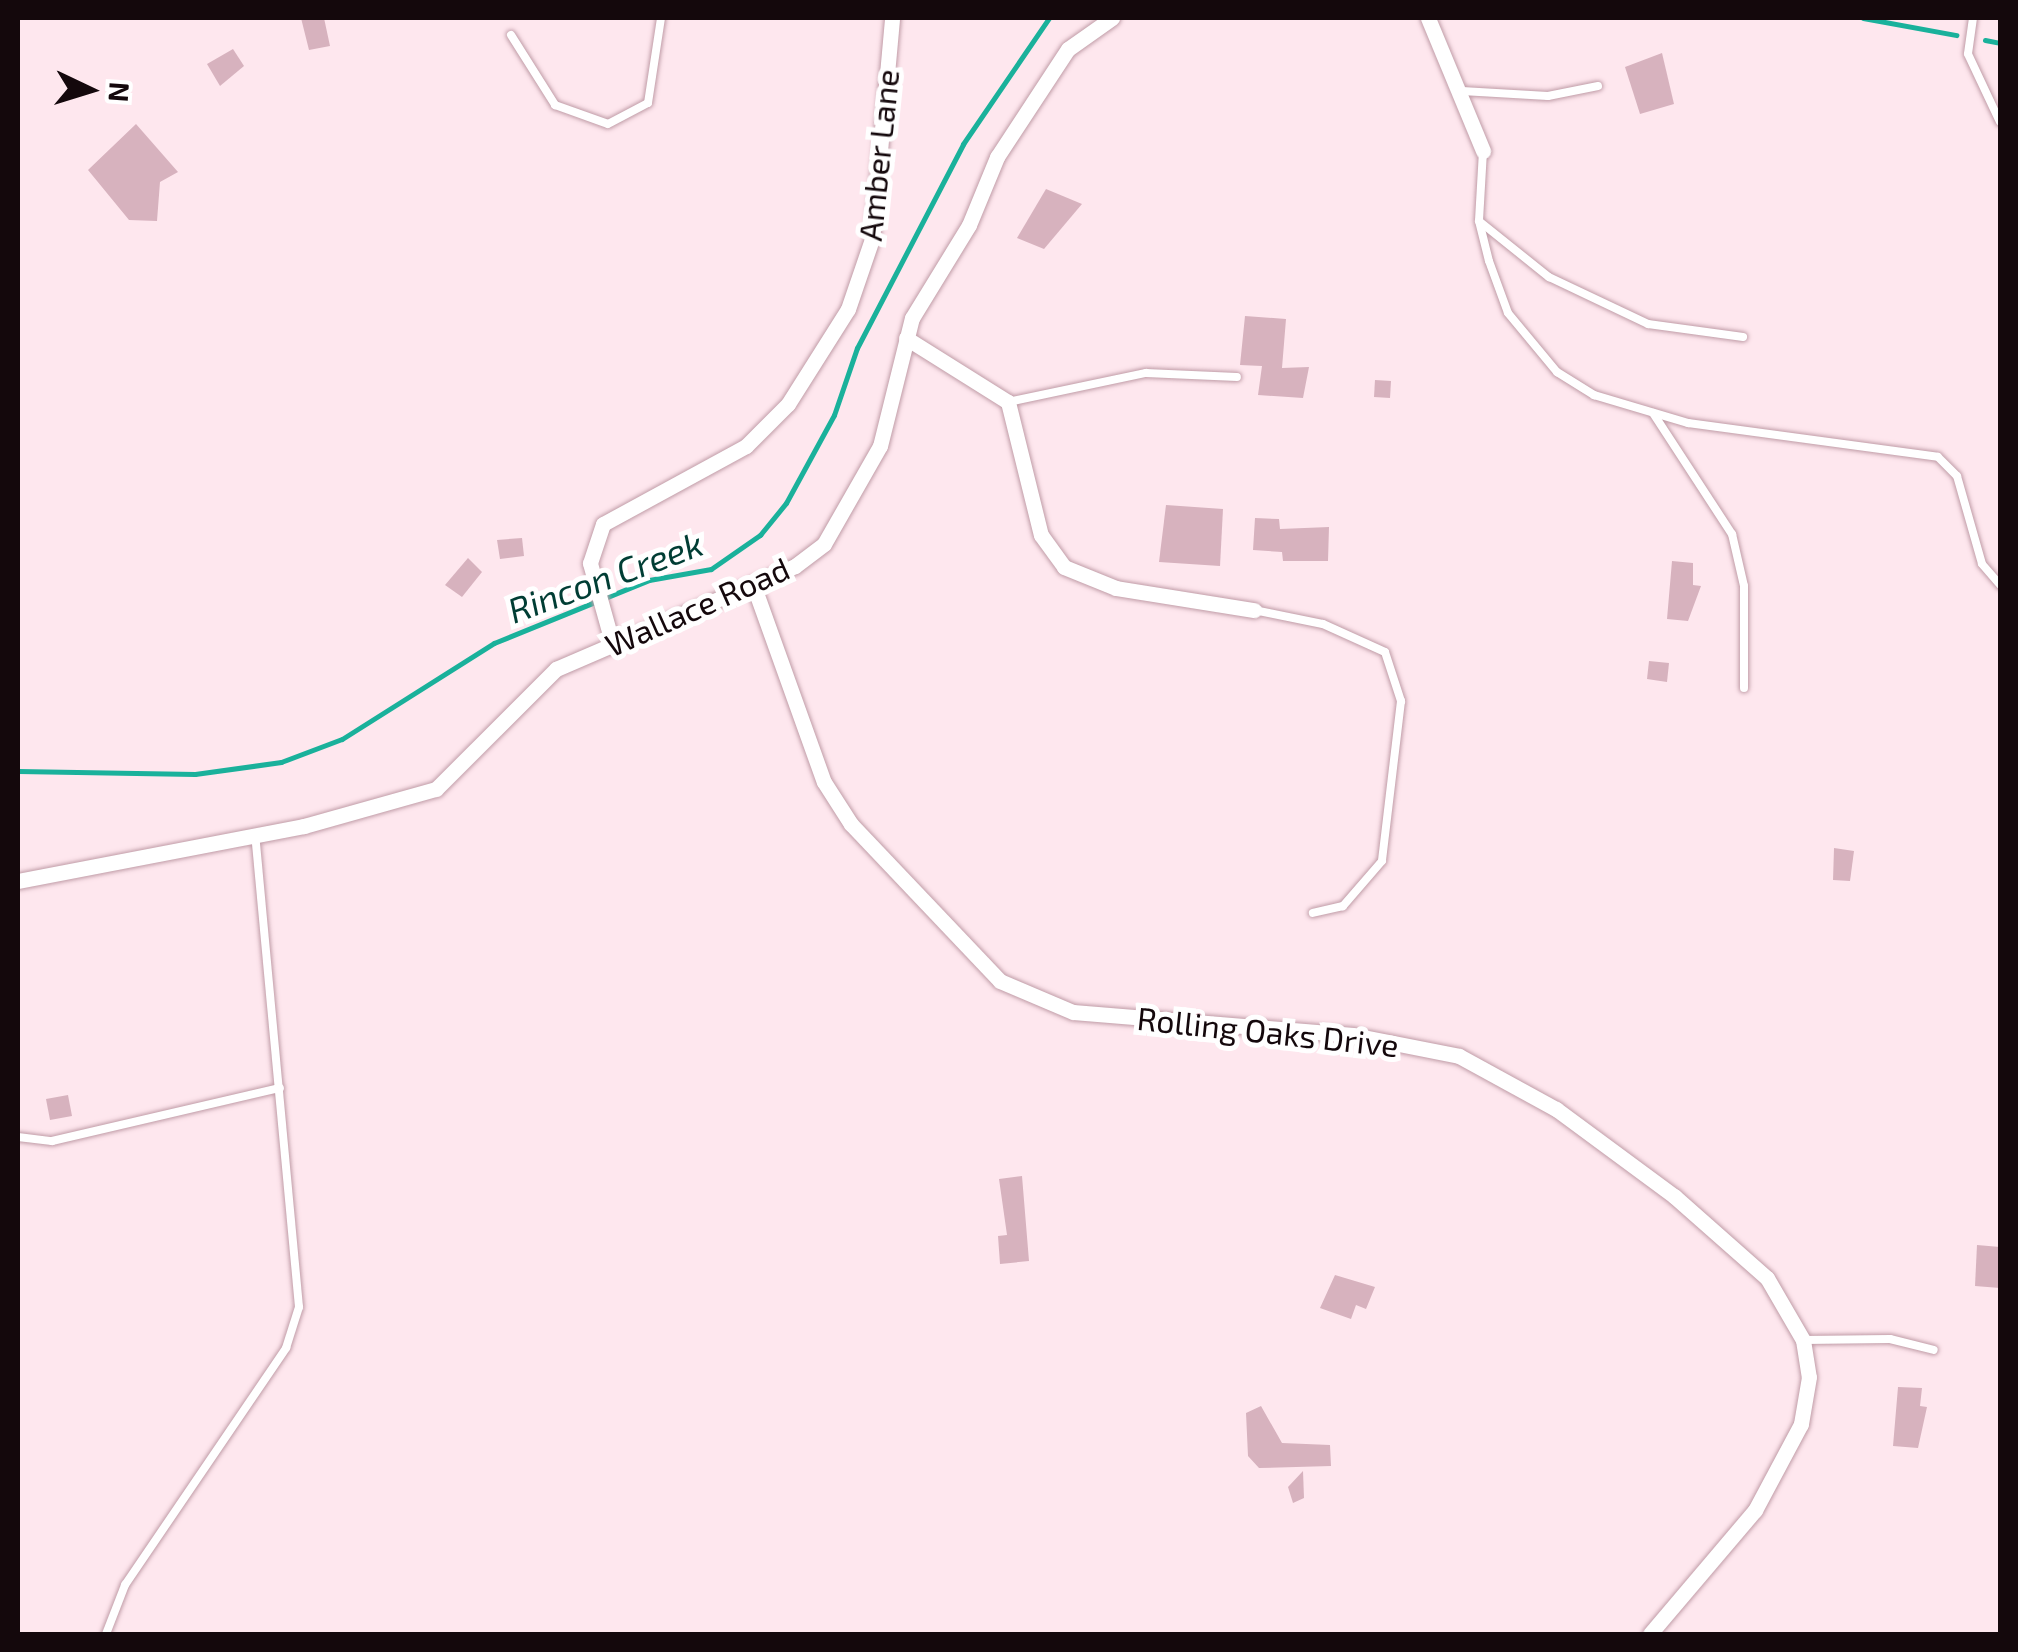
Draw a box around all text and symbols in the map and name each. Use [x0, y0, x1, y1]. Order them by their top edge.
north arrow [40, 40, 140, 140]
street label: Amber Lane [850, 67, 906, 243]
text: N [102, 81, 138, 103]
water label: Rincon Creek [502, 521, 708, 631]
street label: Wallace Road [599, 548, 795, 664]
street label: Rolling Oaks Drive [1135, 998, 1401, 1064]

